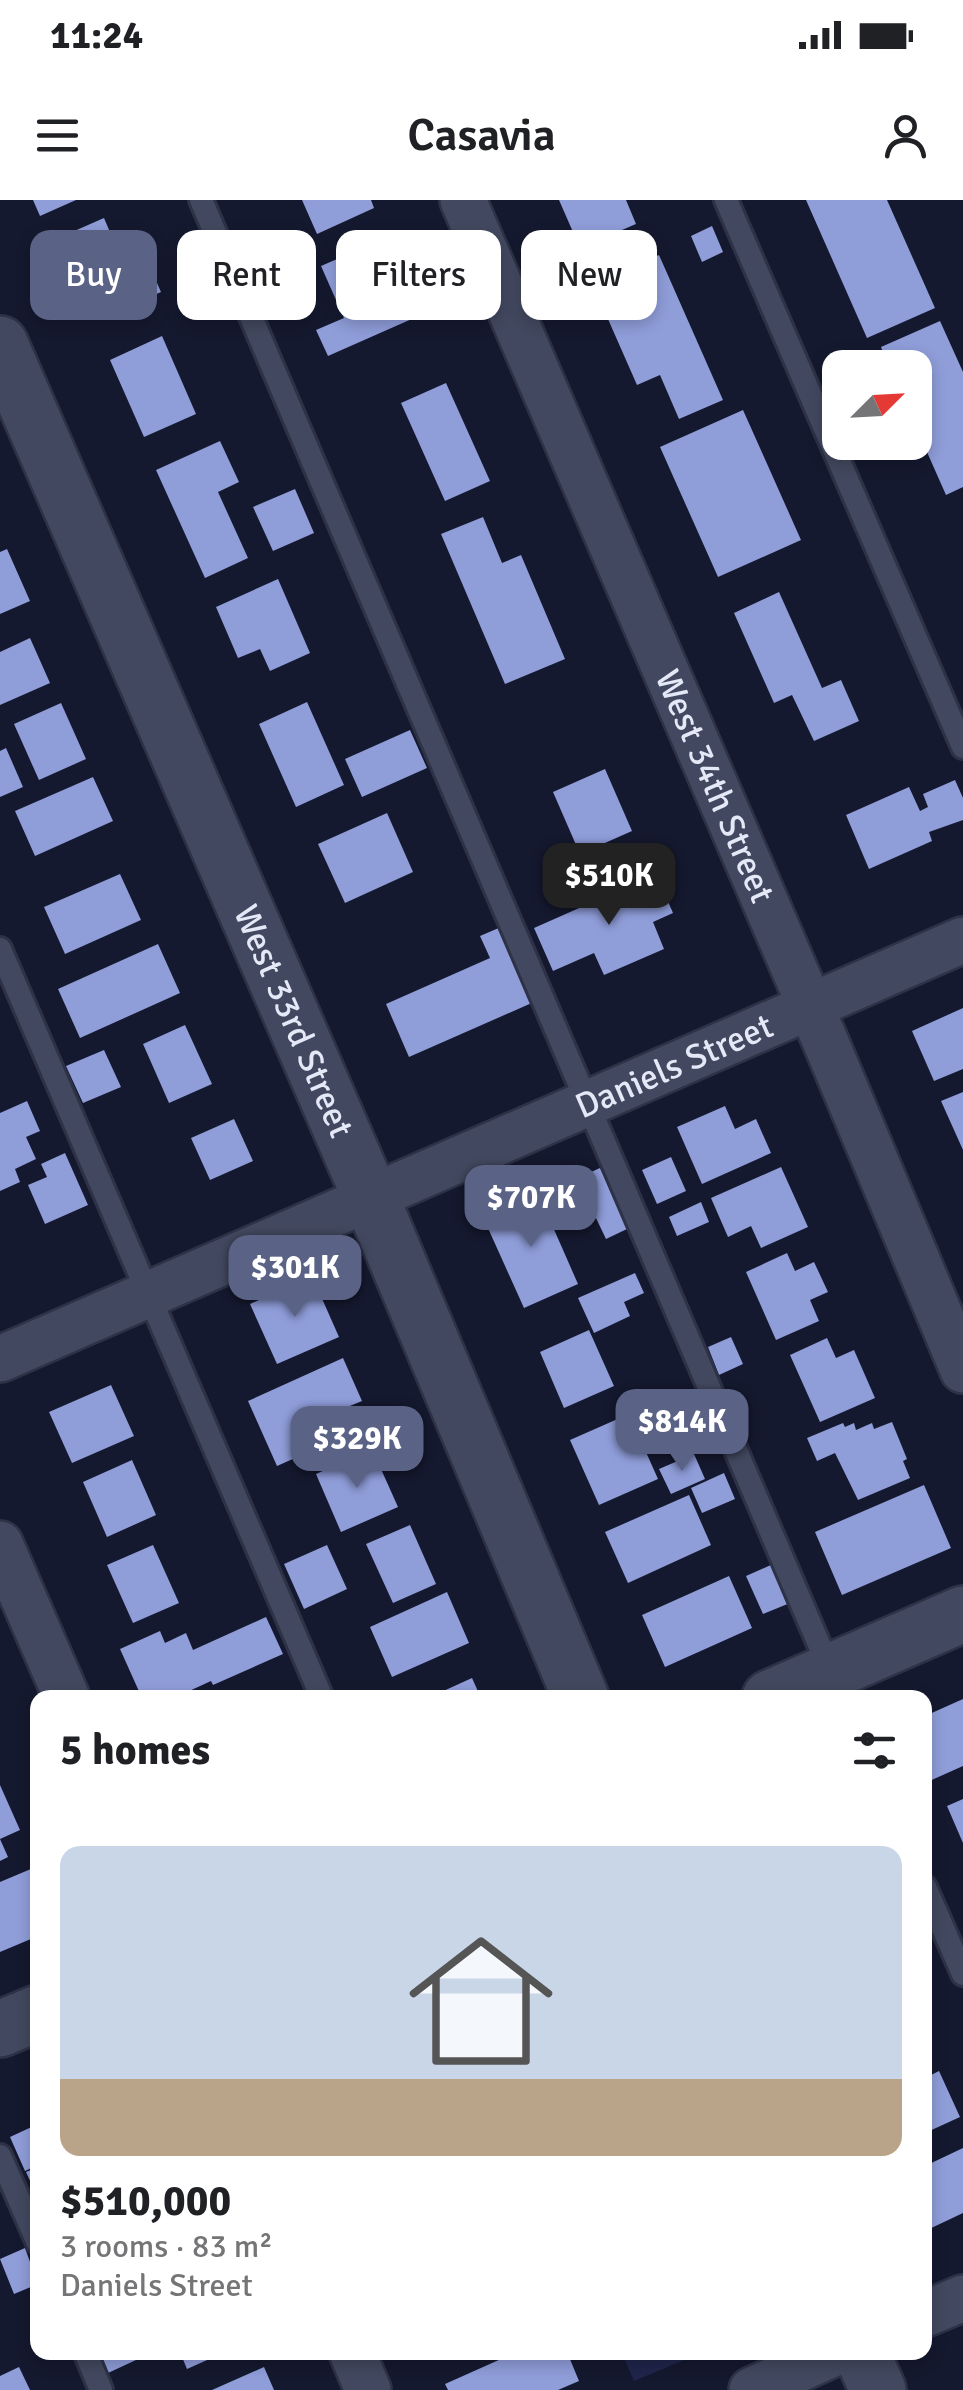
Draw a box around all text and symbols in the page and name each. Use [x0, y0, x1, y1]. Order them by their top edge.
text: 11:24 [50, 12, 143, 59]
icon: menu [30, 108, 85, 163]
text: Casavia [407, 108, 556, 163]
icon: person [878, 108, 933, 163]
chip: Buy [30, 230, 157, 320]
chip: Rent [177, 230, 316, 320]
chip: Filters [336, 230, 501, 320]
chip: New [521, 230, 657, 320]
north arrow [822, 350, 932, 460]
map controls [822, 350, 932, 460]
street label: West 34th Street [646, 663, 784, 909]
pin: $510K [539, 843, 679, 928]
text: $510K [565, 856, 653, 895]
street label: West 33rd Street [224, 898, 363, 1144]
street label: Daniels Street [569, 1004, 779, 1128]
pin: $707K [461, 1165, 601, 1250]
text: $707K [487, 1178, 575, 1217]
pin: $301K [225, 1235, 365, 1320]
text: $301K [251, 1248, 339, 1287]
pin: $814K [612, 1389, 752, 1474]
text: $814K [638, 1402, 726, 1441]
pin: $329K [287, 1406, 427, 1491]
text: $329K [313, 1419, 401, 1458]
icon: filters [847, 1723, 902, 1778]
text: 5 homes [60, 1725, 210, 1776]
icon: home [391, 1911, 571, 2091]
text: $510,000 [60, 2176, 231, 2227]
text: 3 rooms · 83 m² [60, 2227, 273, 2266]
text: Daniels Street [60, 2266, 253, 2305]

